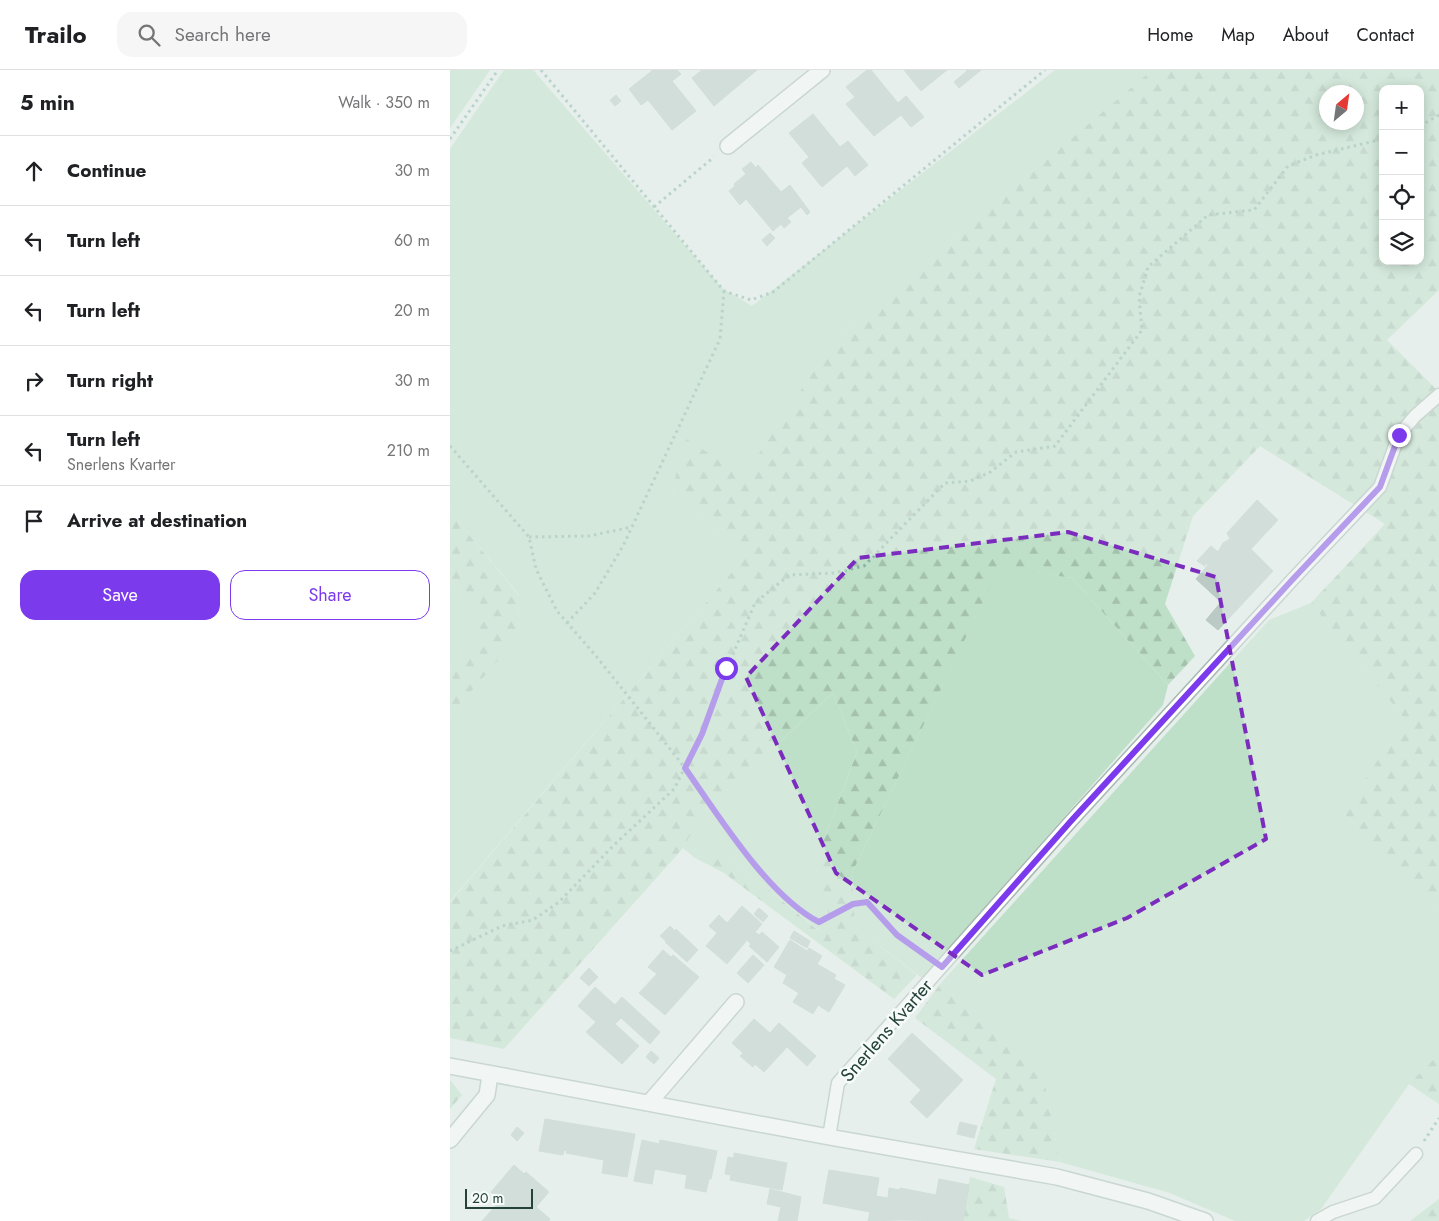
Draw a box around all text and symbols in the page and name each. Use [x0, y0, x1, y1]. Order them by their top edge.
search box [117, 12, 467, 57]
text: Trailo [25, 17, 87, 52]
icon: search [135, 21, 163, 49]
text: Search here [175, 21, 271, 48]
text: Home [1147, 22, 1193, 48]
text: Map [1221, 22, 1255, 48]
text: About [1283, 22, 1328, 48]
text: Contact [1356, 22, 1414, 48]
north arrow [1319, 85, 1364, 130]
map controls [1379, 85, 1424, 265]
button: + [1379, 85, 1424, 130]
text: 5 min [20, 88, 75, 118]
text: Walk · 350 m [338, 91, 430, 114]
button: − [1379, 130, 1424, 175]
icon: ahead [20, 157, 48, 185]
text: Continue [67, 157, 146, 184]
text: 30 m [394, 159, 430, 182]
button: locate [1379, 175, 1424, 220]
button: layers [1379, 220, 1424, 265]
icon: left [20, 227, 48, 255]
text: Turn left [67, 227, 140, 254]
text: 60 m [394, 229, 430, 252]
icon: left [20, 297, 48, 325]
text: Turn left [67, 297, 140, 324]
text: 20 m [394, 299, 430, 322]
icon: right [20, 367, 48, 395]
text: Turn right [67, 367, 153, 394]
text: 30 m [394, 369, 430, 392]
route end [1388, 424, 1411, 447]
text: Turn left [67, 426, 140, 453]
icon: left [20, 437, 48, 465]
text: 210 m [387, 439, 430, 462]
text: Snerlens Kvarter [67, 453, 176, 476]
icon: arrive [20, 507, 48, 535]
text: Arrive at destination [67, 507, 247, 534]
button: Save [20, 570, 220, 620]
button: Share [230, 570, 430, 620]
route start [715, 657, 738, 680]
street label: Snerlens Kvarter [834, 972, 939, 1088]
scale bar [465, 1186, 532, 1209]
text: 20 m [472, 1188, 504, 1208]

